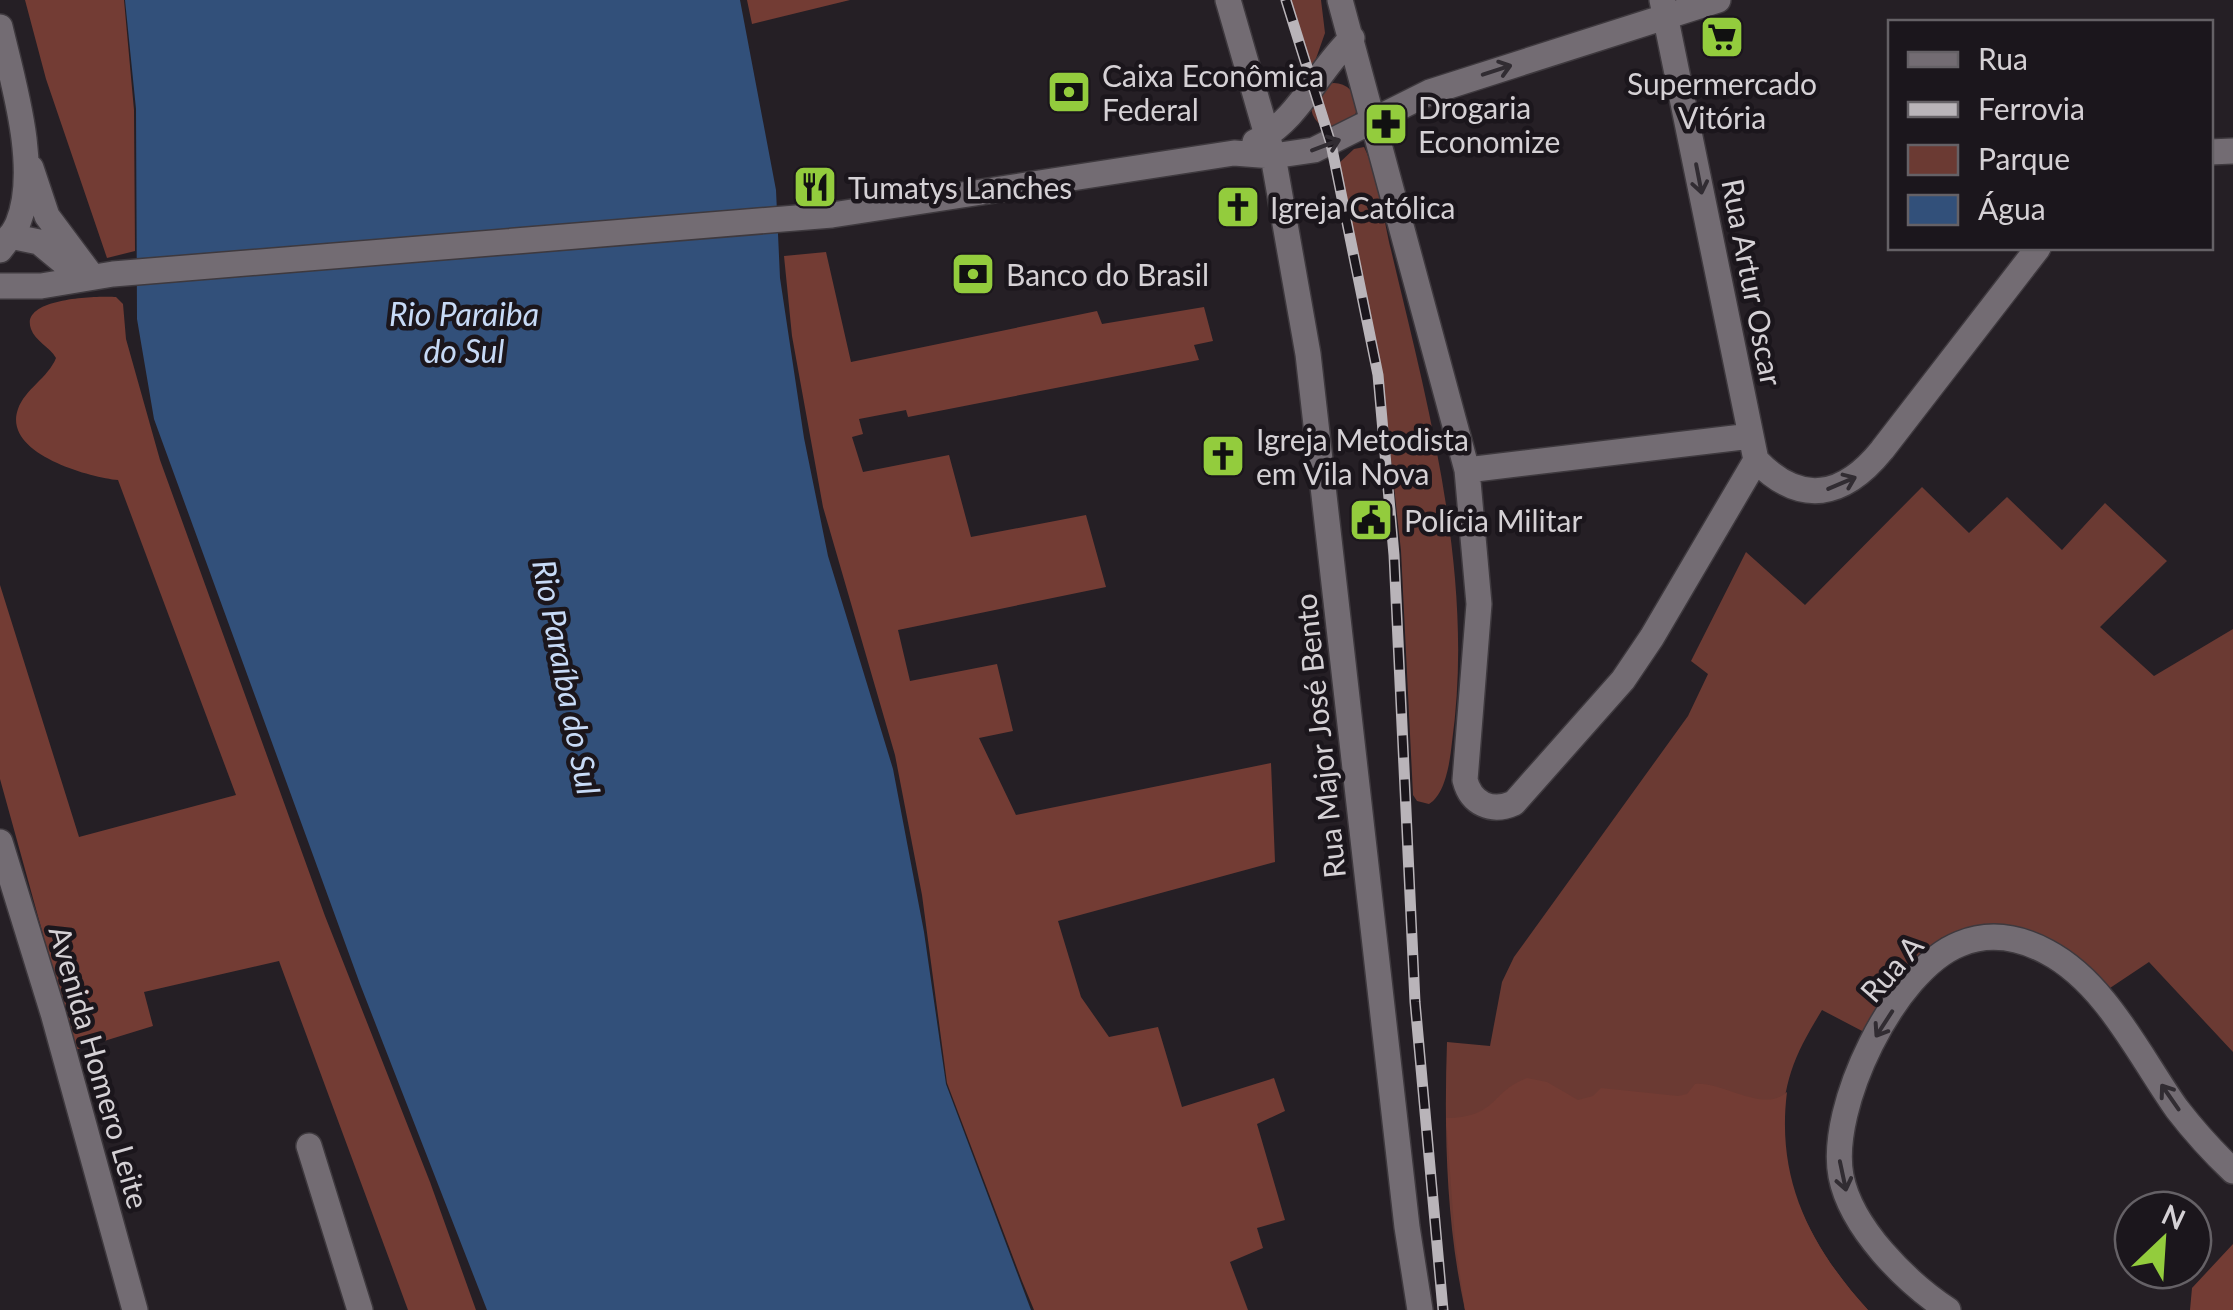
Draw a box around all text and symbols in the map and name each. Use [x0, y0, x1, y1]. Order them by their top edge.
supermarket icon: Supermercado Vitória [1699, 14, 1745, 60]
legend [1888, 20, 2213, 250]
text: Rua [1978, 40, 2028, 76]
place label: Caixa Econômica Federal [1102, 57, 1324, 127]
one-way arrow [1481, 60, 1512, 78]
place label: Supermercado Vitória [1627, 65, 1817, 135]
bank icon: Caixa Econômica Federal [1046, 69, 1092, 115]
place label: Drogaria Economize [1418, 89, 1560, 159]
text: Ferrovia [1978, 90, 2085, 126]
pharmacy icon: Drogaria Economize [1363, 101, 1409, 147]
one-way arrow [1310, 134, 1341, 152]
text: Parque [1978, 140, 2070, 176]
one-way arrow [1691, 162, 1710, 194]
restaurant icon: Tumatys Lanches [792, 164, 838, 210]
place label: Tumatys Lanches [848, 169, 1072, 205]
street label: Rua Artur Oscar [1715, 175, 1791, 389]
church icon: Igreja Católica [1215, 184, 1261, 230]
place label: Igreja Católica [1270, 189, 1455, 225]
text: Água [1978, 190, 2046, 226]
bank icon: Banco do Brasil [950, 251, 996, 297]
place label: Banco do Brasil [1006, 256, 1209, 292]
water label: Rio Paraiba do Sul [389, 294, 539, 370]
place label: Igreja Metodista em Vila Nova [1256, 421, 1469, 491]
church icon: Igreja Metodista em Vila Nova [1200, 433, 1246, 479]
one-way arrow [1826, 473, 1857, 491]
public building icon: Polícia Militar [1348, 497, 1394, 543]
place label: Polícia Militar [1404, 502, 1582, 538]
water label: Rio Paraíba do Sul [525, 556, 609, 798]
street label: Rua Major José Bento [1286, 592, 1352, 880]
street label: Avenida Homero Leite [42, 922, 158, 1212]
street label: Rua A [1852, 927, 1930, 1009]
one-way arrow [1874, 1010, 1894, 1038]
one-way arrow [2159, 1084, 2180, 1112]
one-way arrow [1835, 1159, 1853, 1191]
north arrow [2113, 1190, 2213, 1290]
text: N [2157, 1196, 2191, 1236]

